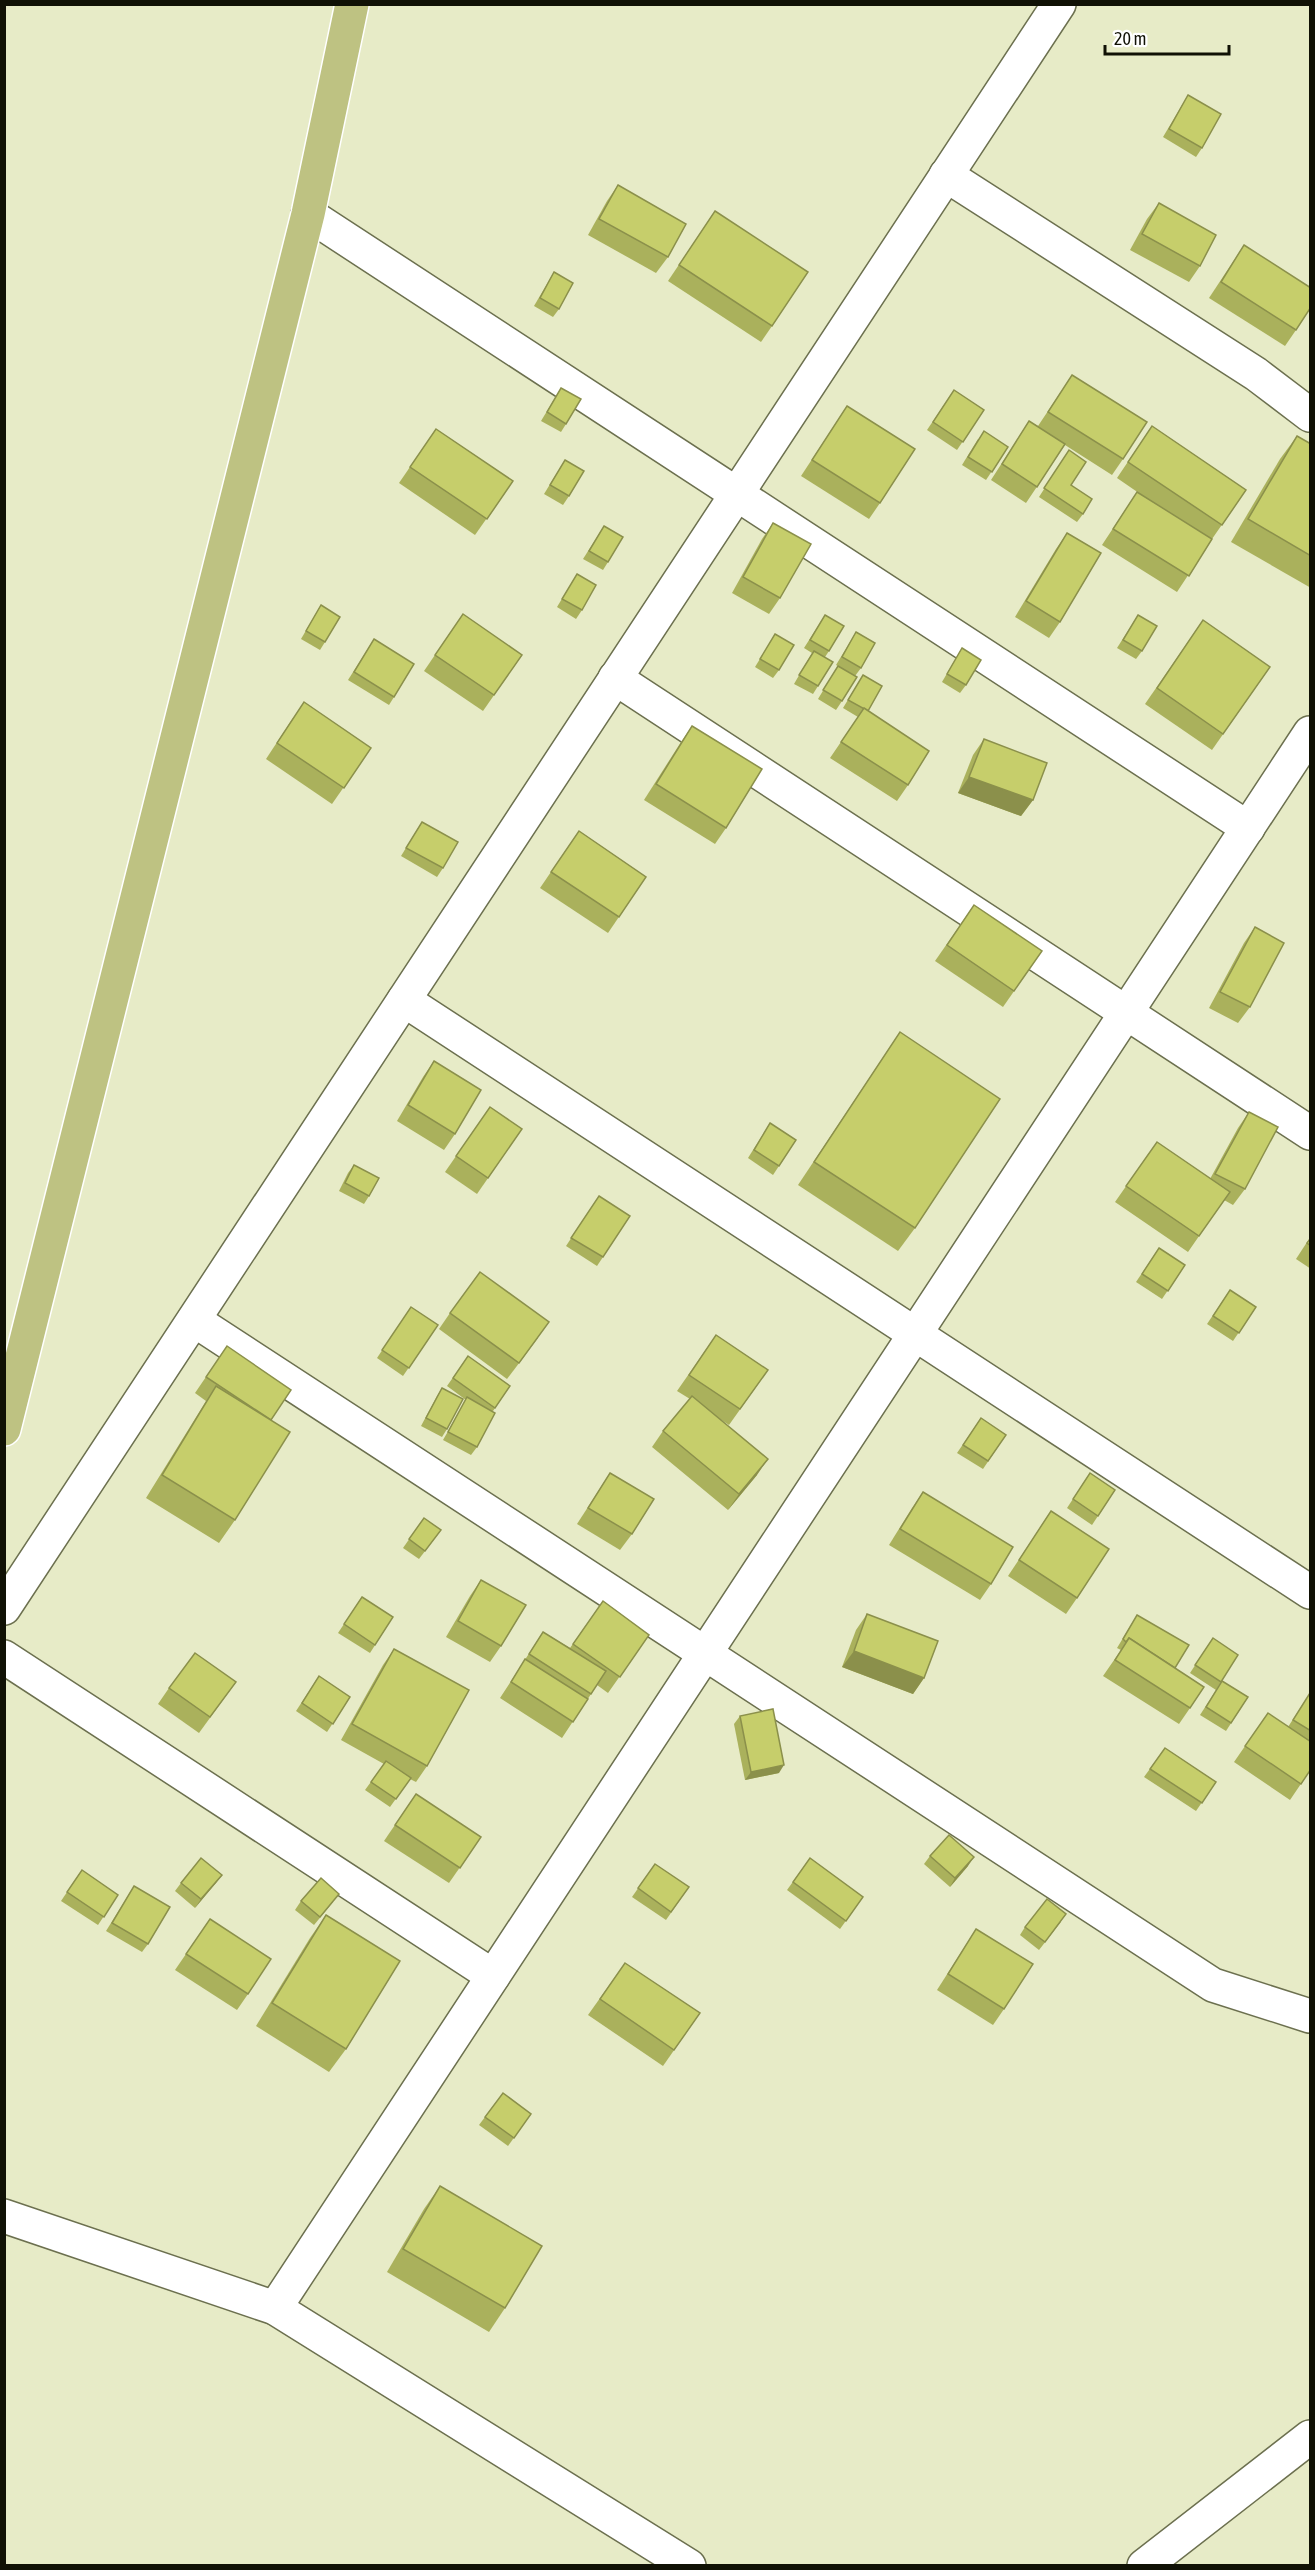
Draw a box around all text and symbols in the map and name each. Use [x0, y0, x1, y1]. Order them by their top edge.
scale bar [1105, 18, 1230, 56]
text: 20 m [1114, 28, 1146, 49]

